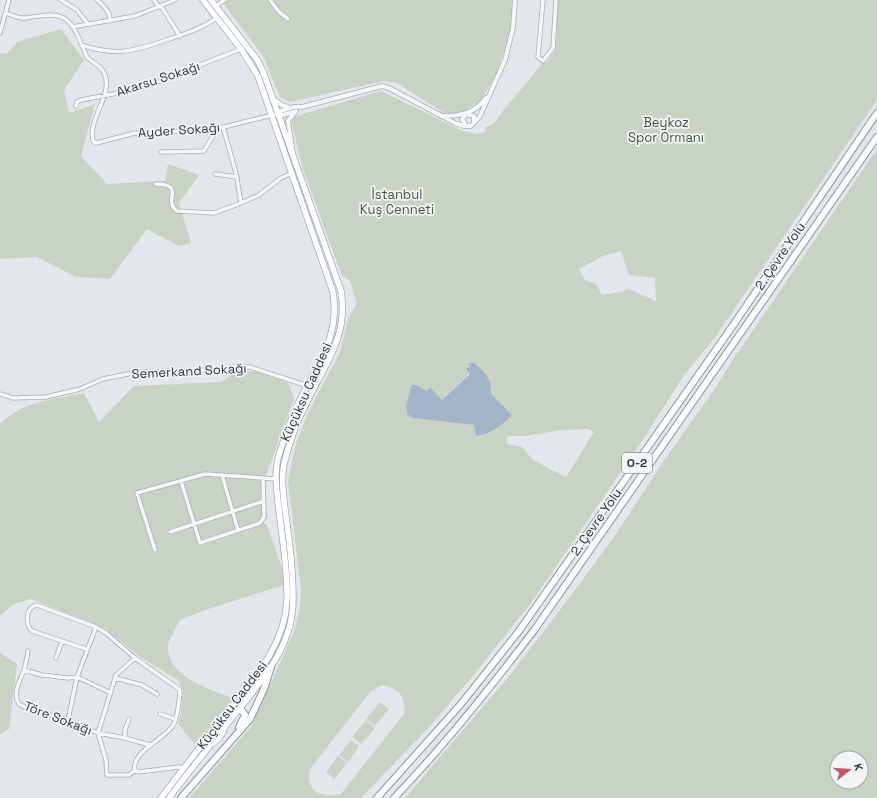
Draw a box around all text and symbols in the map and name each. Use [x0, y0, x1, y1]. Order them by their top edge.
street label: Akarsu Sokağı [114, 57, 202, 101]
park label: Beykoz Spor Ormanı [628, 114, 704, 146]
street label: Ayder Sokağı [137, 119, 221, 141]
park label: İstanbul Kuş Cenneti [360, 186, 434, 218]
street label: 2. Çevre Yolu [751, 219, 809, 293]
street label: Küçüksu Caddesi [277, 340, 335, 444]
street label: Semerkand Sokağı [131, 359, 247, 383]
road number: O-2 [622, 453, 652, 473]
street label: 2. Çevre Yolu [567, 485, 625, 559]
street label: Küçüksu Caddesi [193, 657, 271, 753]
street label: Töre Sokağı [21, 697, 95, 739]
north arrow [829, 750, 869, 790]
text: K [851, 762, 866, 773]

